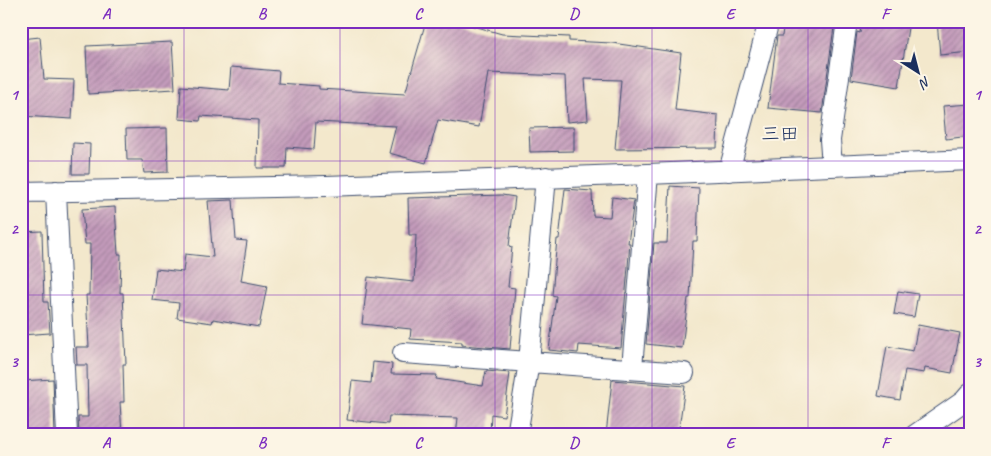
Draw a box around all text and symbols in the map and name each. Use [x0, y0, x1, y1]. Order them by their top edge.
text: A [102, 4, 112, 24]
text: B [258, 4, 268, 24]
text: C [414, 4, 424, 24]
text: D [569, 4, 580, 24]
text: E [726, 4, 737, 24]
text: F [881, 4, 892, 24]
north arrow [894, 48, 944, 98]
text: N [915, 73, 934, 93]
text: 1 [10, 85, 19, 105]
text: 1 [973, 85, 982, 105]
district label: 三田 [761, 122, 799, 146]
text: 2 [10, 219, 19, 239]
text: 2 [973, 219, 982, 239]
text: 3 [10, 352, 19, 372]
text: 3 [973, 352, 982, 372]
text: A [102, 433, 112, 453]
text: B [258, 433, 268, 453]
text: C [414, 433, 424, 453]
text: D [569, 433, 580, 453]
text: E [726, 433, 737, 453]
text: F [881, 433, 892, 453]

